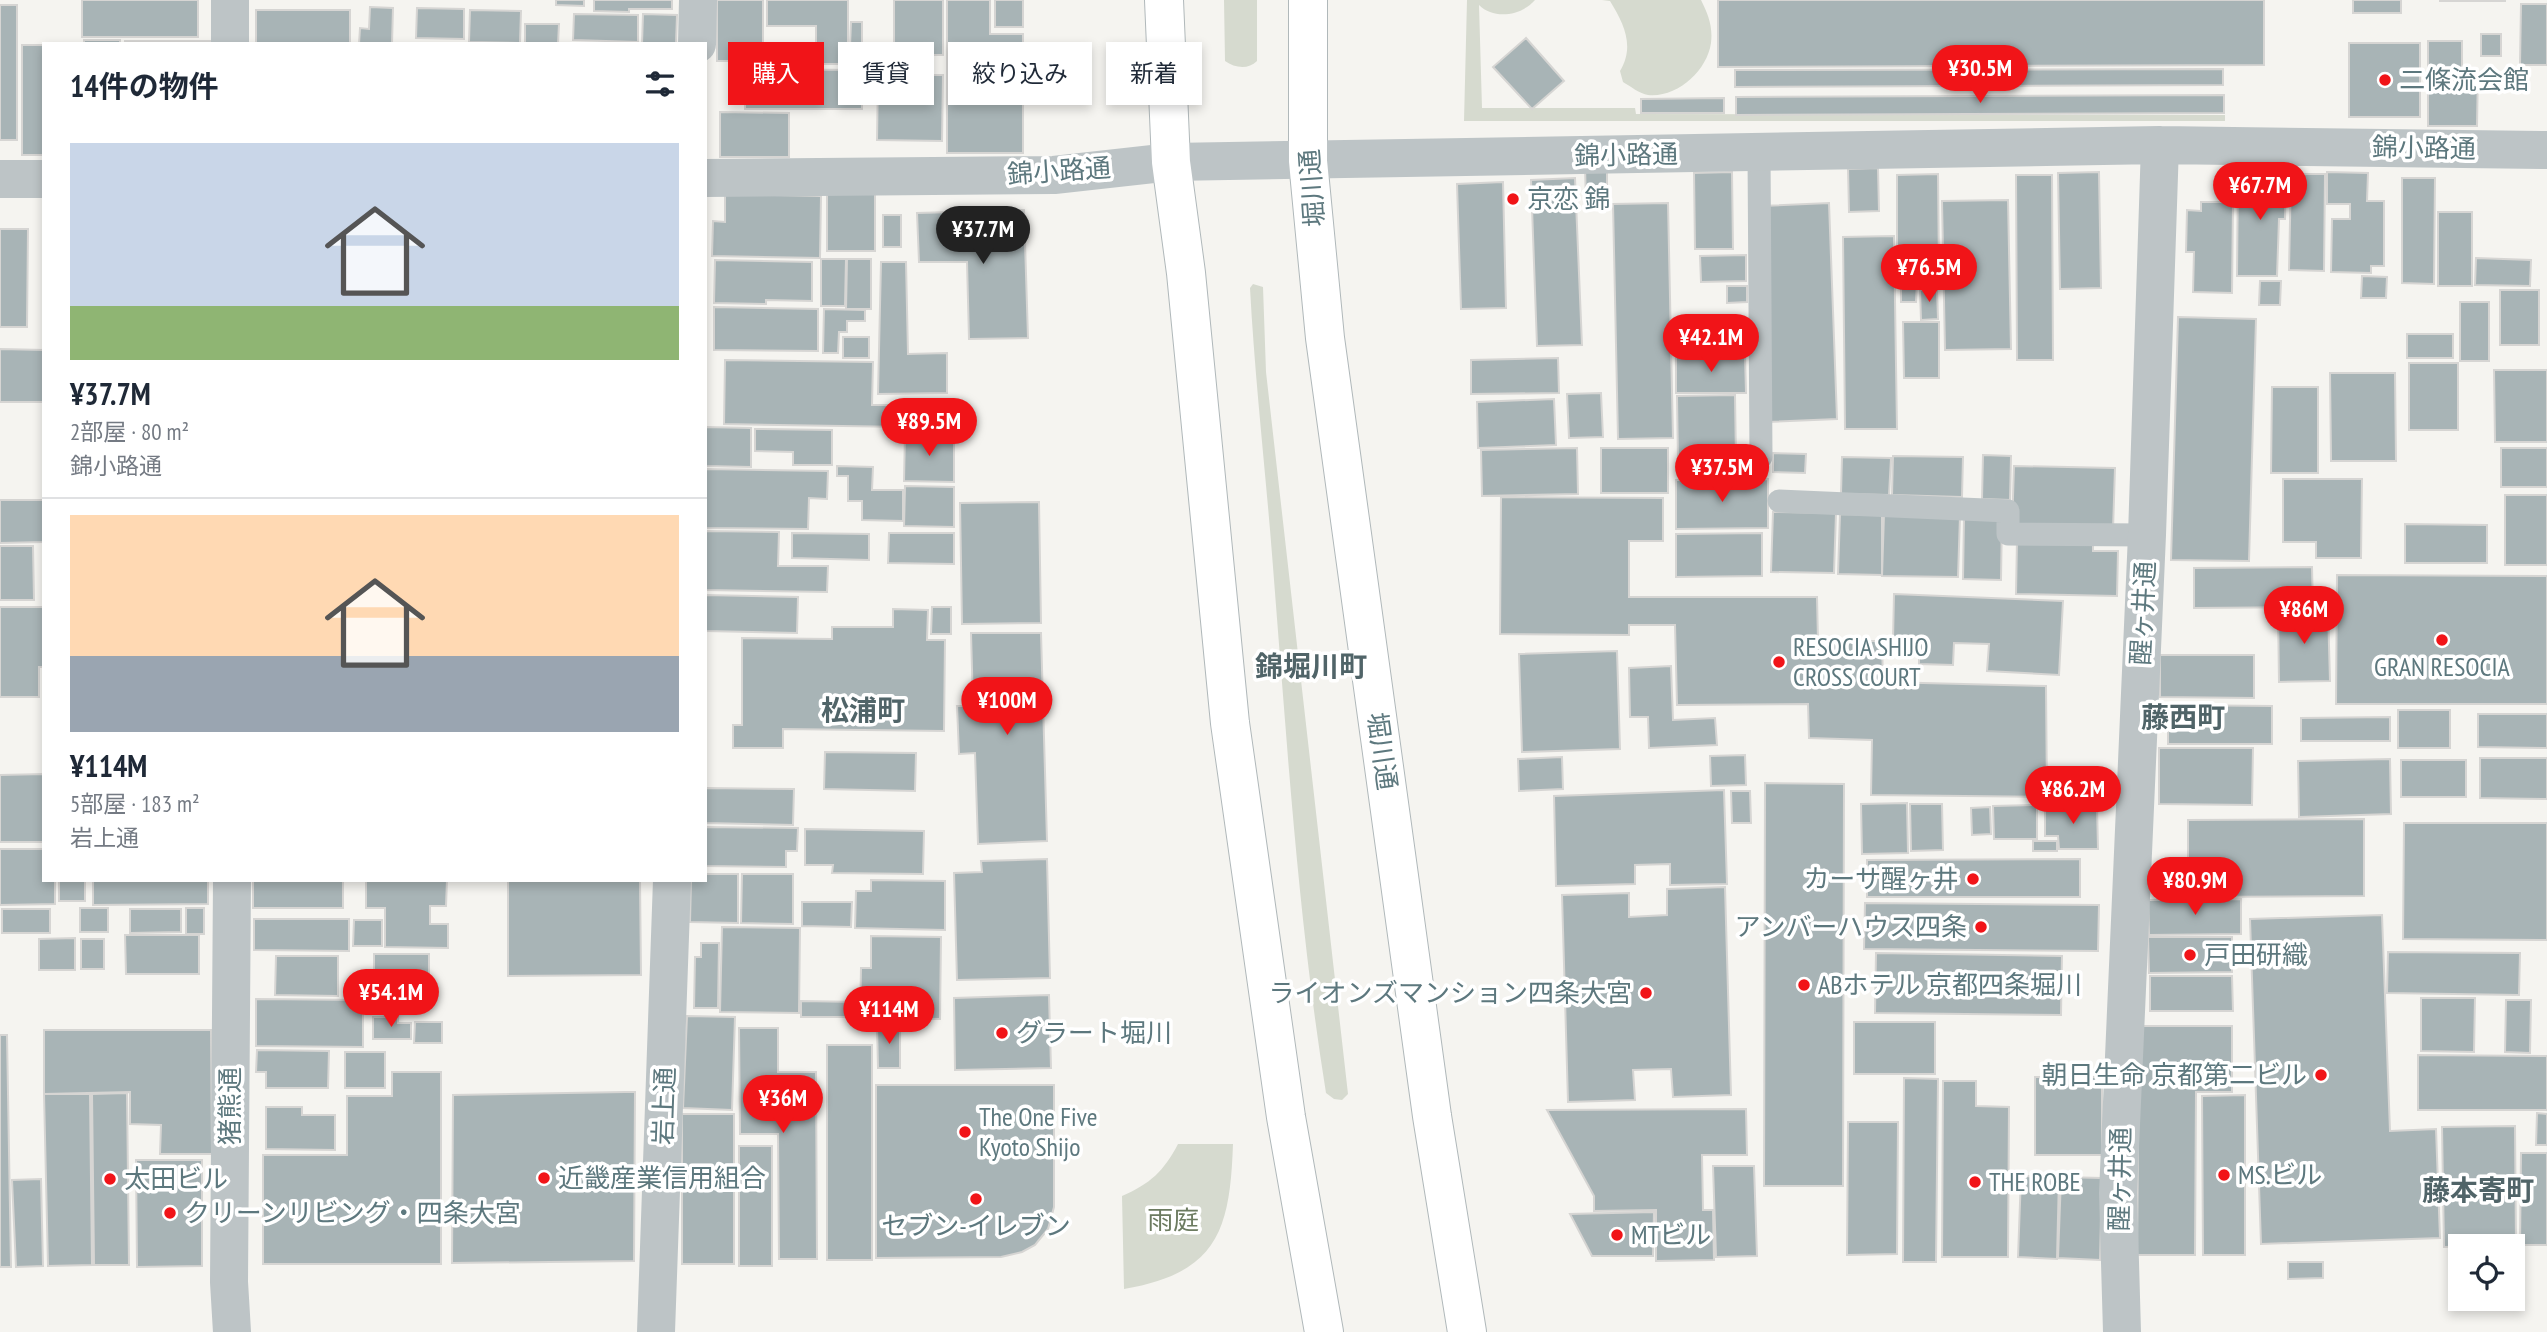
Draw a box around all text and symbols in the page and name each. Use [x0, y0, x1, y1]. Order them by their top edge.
chip: 購入 [728, 42, 824, 105]
chip: 賃貸 [838, 42, 934, 105]
chip: 絞り込み [948, 42, 1092, 105]
chip: 新着 [1106, 42, 1202, 105]
pin: ¥30.5M [1923, 46, 2037, 105]
text: ¥30.5M [1948, 53, 2012, 82]
place label: 二條流会館 [2399, 63, 2529, 96]
icon: filters [641, 65, 679, 103]
text: 14件の物件 [70, 66, 219, 105]
marker: 二條流会館 [2377, 72, 2393, 88]
street label: 錦小路通 [2372, 130, 2476, 165]
street label: 錦小路通 [1574, 137, 1678, 172]
street label: 堀川通 [1292, 148, 1331, 228]
street label: 錦小路通 [1006, 150, 1112, 191]
pin: ¥67.7M [2203, 162, 2317, 222]
text: ¥67.7M [2229, 170, 2291, 199]
place label: 京恋 錦 [1527, 182, 1611, 215]
icon: home [312, 188, 438, 314]
marker: 京恋 錦 [1505, 191, 1521, 207]
pin: ¥37.7M [926, 206, 1040, 266]
text: ¥37.7M [952, 214, 1014, 243]
pin: ¥76.5M [1872, 244, 1986, 304]
text: ¥76.5M [1897, 252, 1961, 281]
pin: ¥42.1M [1654, 314, 1768, 374]
text: ¥42.1M [1679, 322, 1743, 351]
text: ¥37.7M [70, 374, 151, 413]
pin: ¥89.5M [872, 398, 986, 458]
text: ¥89.5M [897, 406, 961, 435]
text: 2部屋 · 80 m² [70, 417, 189, 446]
pin: ¥37.5M [1665, 444, 1779, 504]
text: 錦小路通 [70, 451, 162, 480]
text: ¥37.5M [1691, 452, 1753, 481]
icon: home [312, 560, 438, 686]
street label: 醒ヶ井通 [2123, 560, 2162, 666]
pin: ¥86M [2263, 586, 2345, 646]
text: ¥86M [2280, 594, 2328, 623]
place label: RESOCIA SHIJO CROSS COURT [1793, 630, 1929, 693]
marker: GRAN RESOCIA [2434, 632, 2450, 648]
district label: 錦堀川町 [1255, 647, 1367, 684]
place label: GRAN RESOCIA [2374, 650, 2511, 683]
marker: RESOCIA SHIJO CROSS COURT [1771, 654, 1787, 670]
pin: ¥100M [958, 678, 1056, 737]
text: ¥100M [977, 685, 1037, 714]
district label: 松浦町 [821, 691, 905, 728]
district label: 藤西町 [2141, 698, 2225, 735]
street label: 堀川通 [1361, 710, 1404, 792]
text: ¥114M [70, 746, 147, 785]
pin: ¥86.2M [2016, 766, 2130, 826]
text: ¥86.2M [2041, 774, 2105, 803]
text: 5部屋 · 183 m² [70, 789, 200, 818]
text: 岩上通 [70, 823, 139, 852]
pin: ¥80.9M [2138, 858, 2252, 917]
place label: カーサ醒ヶ井 [1804, 862, 1959, 895]
text: ¥80.9M [2163, 865, 2227, 894]
marker: カーサ醒ヶ井 [1965, 871, 1981, 887]
place label: アンバーハウス四条 [1735, 910, 1967, 943]
marker: アンバーハウス四条 [1973, 919, 1989, 935]
place label: 戸田研織 [2204, 938, 2308, 971]
marker: 戸田研織 [2182, 947, 2198, 963]
place label: ABホテル 京都四条堀川 [1818, 968, 2082, 1001]
pin: ¥54.1M [334, 970, 448, 1029]
place label: ライオンズマンション四条大宮 [1269, 976, 1632, 1009]
text: ¥54.1M [359, 977, 423, 1006]
marker: ABホテル 京都四条堀川 [1796, 977, 1812, 993]
marker: ライオンズマンション四条大宮 [1638, 985, 1654, 1001]
pin: ¥114M [840, 986, 938, 1046]
text: ¥114M [859, 994, 919, 1023]
place label: グラート堀川 [1016, 1016, 1172, 1049]
marker: グラート堀川 [994, 1025, 1010, 1041]
place label: 朝日生命 京都第二ビル [2041, 1058, 2307, 1091]
street label: 岩上通 [646, 1066, 681, 1146]
street label: 猪熊通 [213, 1067, 246, 1145]
marker: 朝日生命 京都第二ビル [2313, 1067, 2329, 1083]
pin: ¥36M [742, 1076, 824, 1135]
text: ¥36M [759, 1083, 807, 1112]
place label: The One Five Kyoto Shijo [979, 1100, 1097, 1163]
marker: The One Five Kyoto Shijo [957, 1124, 973, 1140]
street label: 醒ヶ井通 [2102, 1127, 2137, 1231]
place label: MS.ビル [2238, 1158, 2322, 1191]
place label: 近畿産業信用組合 [558, 1161, 766, 1194]
place label: 太田ビル [124, 1162, 228, 1195]
place label: THE ROBE [1989, 1165, 2081, 1198]
marker: MS.ビル [2216, 1167, 2232, 1183]
marker: 近畿産業信用組合 [536, 1170, 552, 1186]
marker: 太田ビル [102, 1171, 118, 1187]
district label: 藤本寄町 [2422, 1171, 2534, 1208]
marker: THE ROBE [1967, 1174, 1983, 1190]
marker: セブン-イレブン [968, 1191, 984, 1207]
place label: クリーンリビング・四条大宮 [184, 1196, 521, 1229]
park label: 雨庭 [1147, 1203, 1199, 1236]
marker: クリーンリビング・四条大宮 [162, 1205, 178, 1221]
place label: セブン-イレブン [881, 1209, 1071, 1242]
place label: MTビル [1631, 1218, 1711, 1251]
marker: MTビル [1609, 1227, 1625, 1243]
map controls [2448, 1234, 2525, 1311]
button: locate [2448, 1234, 2525, 1311]

